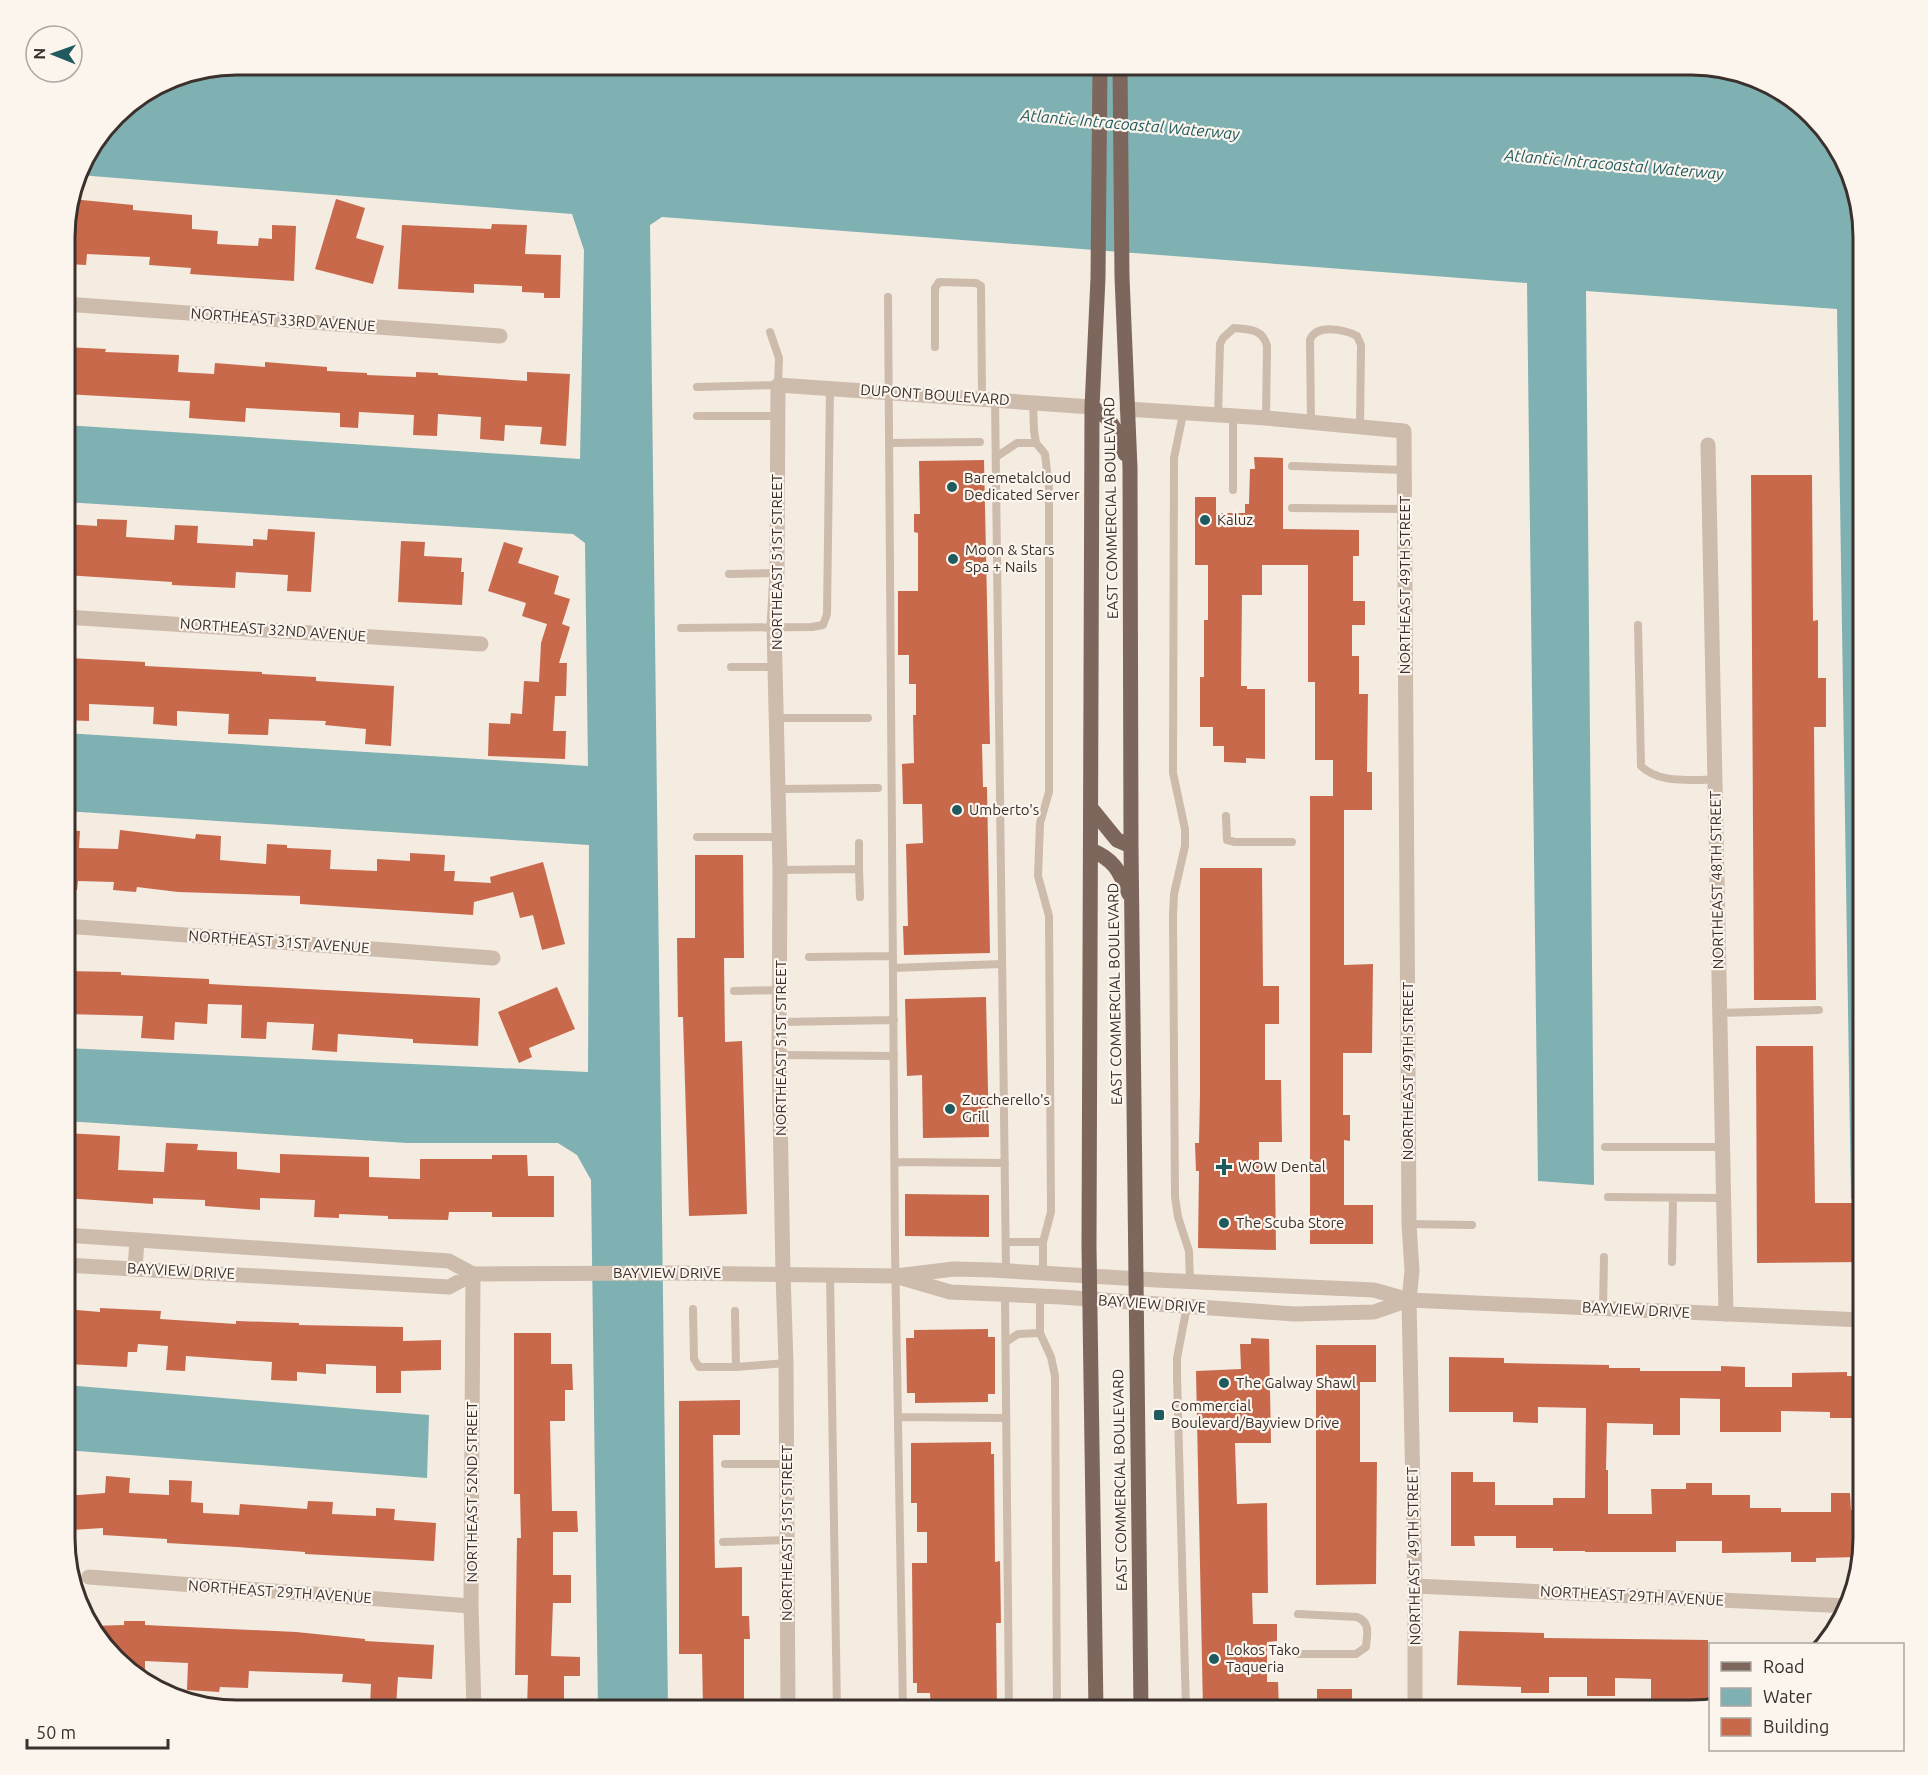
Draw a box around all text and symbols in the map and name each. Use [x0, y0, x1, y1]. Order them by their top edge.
north arrow [24, 24, 84, 84]
text: N [30, 48, 48, 60]
water label: Atlantic Intracoastal Waterway [1019, 105, 1241, 143]
water label: Atlantic Intracoastal Waterway [1503, 145, 1725, 183]
street label: NORTHEAST 33RD AVENUE [190, 305, 376, 334]
street label: DUPONT BOULEVARD [860, 381, 1010, 408]
street label: EAST COMMERCIAL BOULEVARD [1100, 397, 1121, 619]
place label: Baremetalcloud Dedicated Server [964, 469, 1080, 503]
street label: NORTHEAST 51ST STREET [768, 473, 785, 650]
marker: Baremetalcloud Dedicated Server [945, 480, 959, 494]
street label: NORTHEAST 49TH STREET [1396, 495, 1413, 674]
place label: Kaluz [1217, 511, 1253, 528]
marker: Kaluz [1198, 513, 1212, 527]
place label: Moon & Stars Spa + Nails [965, 541, 1054, 575]
marker: Moon & Stars Spa + Nails [946, 552, 960, 566]
street label: NORTHEAST 32ND AVENUE [179, 615, 367, 644]
street label: NORTHEAST 48TH STREET [1706, 790, 1727, 969]
place label: Umberto's [969, 801, 1039, 818]
marker: Umberto's [950, 803, 964, 817]
street label: EAST COMMERCIAL BOULEVARD [1104, 883, 1125, 1105]
street label: NORTHEAST 31ST AVENUE [188, 927, 370, 956]
street label: NORTHEAST 51ST STREET [772, 959, 789, 1136]
street label: NORTHEAST 49TH STREET [1399, 981, 1416, 1160]
place label: Zuccherello's Grill [962, 1091, 1050, 1125]
marker: Zuccherello's Grill [943, 1102, 957, 1116]
marker: WOW Dental [1215, 1158, 1233, 1176]
place label: WOW Dental [1238, 1158, 1326, 1175]
place label: The Scuba Store [1236, 1214, 1344, 1231]
marker: The Scuba Store [1217, 1216, 1231, 1230]
street label: BAYVIEW DRIVE [127, 1259, 235, 1282]
street label: BAYVIEW DRIVE [613, 1264, 721, 1281]
street label: BAYVIEW DRIVE [1097, 1291, 1207, 1316]
street label: BAYVIEW DRIVE [1582, 1298, 1690, 1321]
street label: EAST COMMERCIAL BOULEVARD [1109, 1369, 1130, 1591]
place label: The Galway Shawl [1236, 1374, 1356, 1391]
marker: The Galway Shawl [1217, 1376, 1231, 1390]
place label: Commercial Boulevard/Bayview Drive [1171, 1397, 1340, 1431]
street label: NORTHEAST 52ND STREET [463, 1401, 480, 1583]
marker: Commercial Boulevard/Bayview Drive [1152, 1408, 1166, 1422]
street label: NORTHEAST 51ST STREET [778, 1444, 795, 1621]
street label: NORTHEAST 49TH STREET [1403, 1466, 1424, 1645]
street label: NORTHEAST 29TH AVENUE [188, 1577, 372, 1606]
street label: NORTHEAST 29TH AVENUE [1540, 1582, 1724, 1609]
place label: Lokos Tako Taqueria [1226, 1641, 1300, 1675]
legend [1709, 1643, 1904, 1751]
marker: Lokos Tako Taqueria [1207, 1652, 1221, 1666]
text: Road [1763, 1656, 1805, 1676]
text: Water [1763, 1686, 1813, 1706]
scale bar [27, 1712, 168, 1750]
text: Building [1763, 1716, 1829, 1736]
text: 50 m [36, 1722, 76, 1742]

